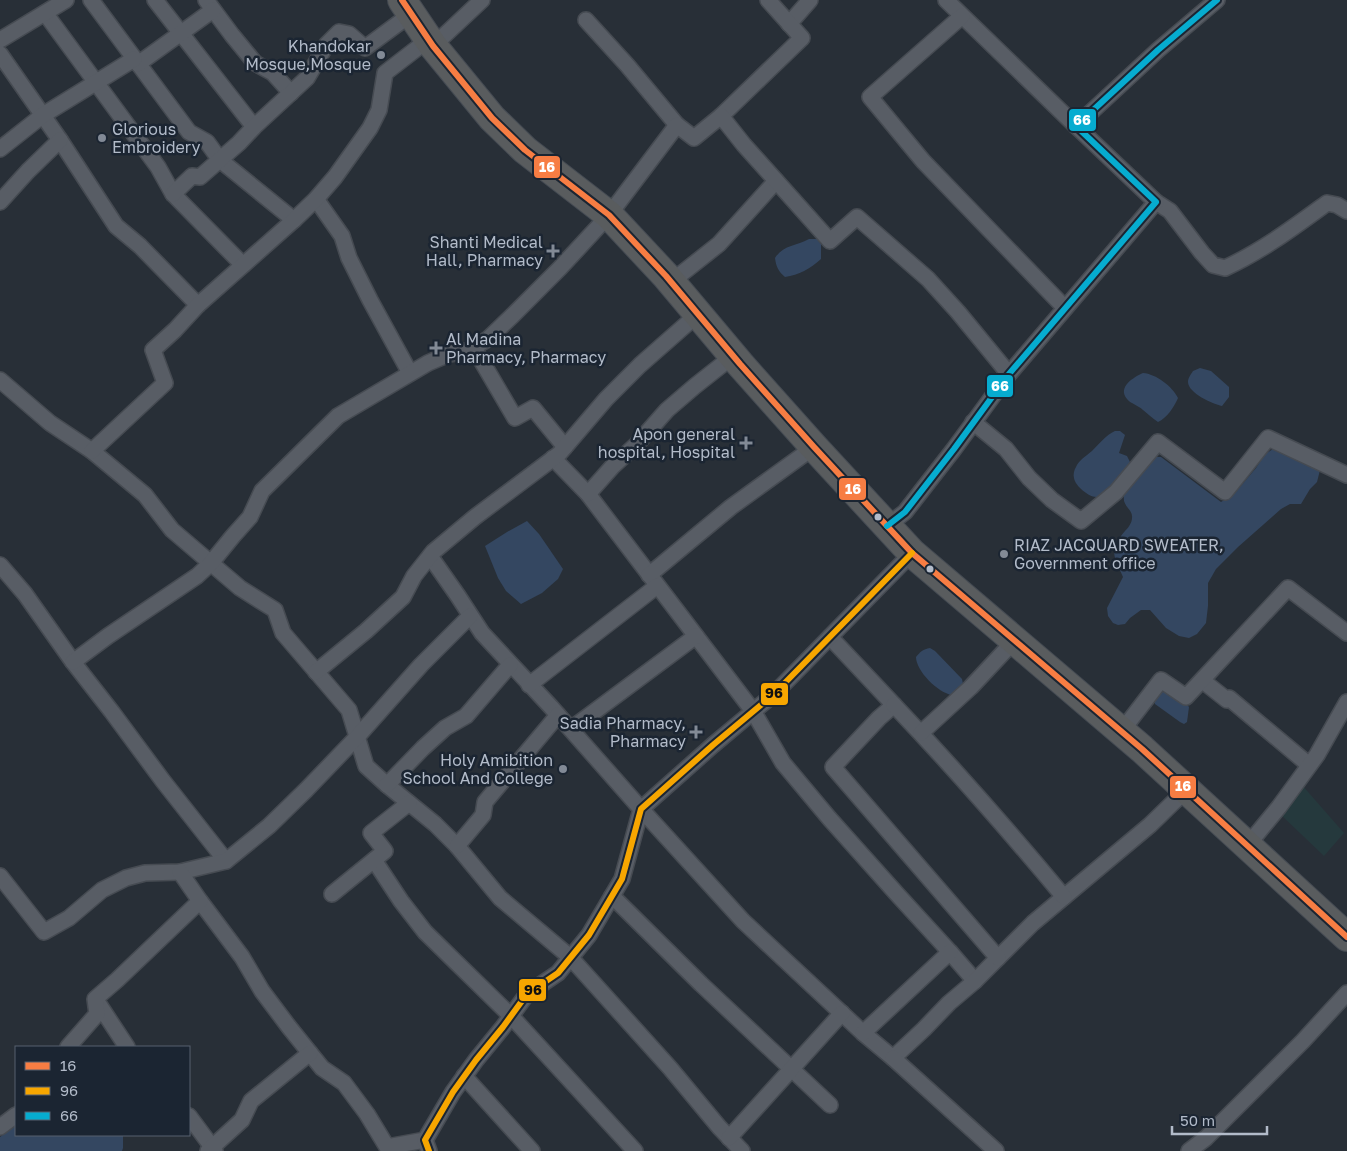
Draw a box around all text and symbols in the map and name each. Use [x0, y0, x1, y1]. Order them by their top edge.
place label: Khandokar Mosque,Mosque [245, 36, 371, 74]
marker: Khandokar Mosque,Mosque [375, 49, 387, 61]
line badge: 66 [1068, 108, 1097, 132]
text: 66 [1073, 111, 1091, 128]
place label: Glorious Embroidery [112, 119, 201, 157]
marker: Glorious Embroidery [96, 132, 108, 144]
line badge: 16 [533, 155, 561, 179]
text: 16 [539, 158, 555, 175]
place label: Shanti Medical Hall, Pharmacy [426, 232, 543, 270]
marker: Shanti Medical Hall, Pharmacy [547, 245, 559, 257]
place label: Al Madina Pharmacy, Pharmacy [446, 329, 606, 367]
marker: Al Madina Pharmacy, Pharmacy [430, 342, 442, 354]
line badge: 66 [986, 374, 1014, 398]
text: 66 [991, 377, 1009, 394]
place label: Apon general hospital, Hospital [598, 424, 735, 462]
marker: Apon general hospital, Hospital [739, 436, 753, 450]
line badge: 16 [838, 477, 867, 501]
text: 16 [845, 480, 861, 497]
unlabelled marker [873, 512, 883, 522]
place label: RIAZ JACQUARD SWEATER, Government office [1014, 535, 1224, 573]
marker: RIAZ JACQUARD SWEATER, Government office [998, 548, 1010, 560]
unlabelled marker [925, 564, 935, 574]
line badge: 96 [760, 682, 789, 706]
text: 96 [765, 684, 783, 701]
place label: Sadia Pharmacy, Pharmacy [560, 713, 686, 751]
marker: Sadia Pharmacy, Pharmacy [690, 726, 702, 738]
place label: Holy Amibition School And College [403, 750, 553, 788]
marker: Holy Amibition School And College [557, 763, 569, 775]
line badge: 16 [1169, 775, 1197, 799]
text: 16 [1175, 777, 1191, 794]
line badge: 96 [518, 978, 547, 1002]
text: 96 [524, 981, 542, 998]
legend [15, 1046, 190, 1136]
text: 16 [60, 1056, 76, 1074]
text: 96 [60, 1081, 78, 1099]
scale bar [1172, 1104, 1267, 1136]
text: 66 [60, 1106, 78, 1124]
text: 50 m [1180, 1111, 1215, 1129]

